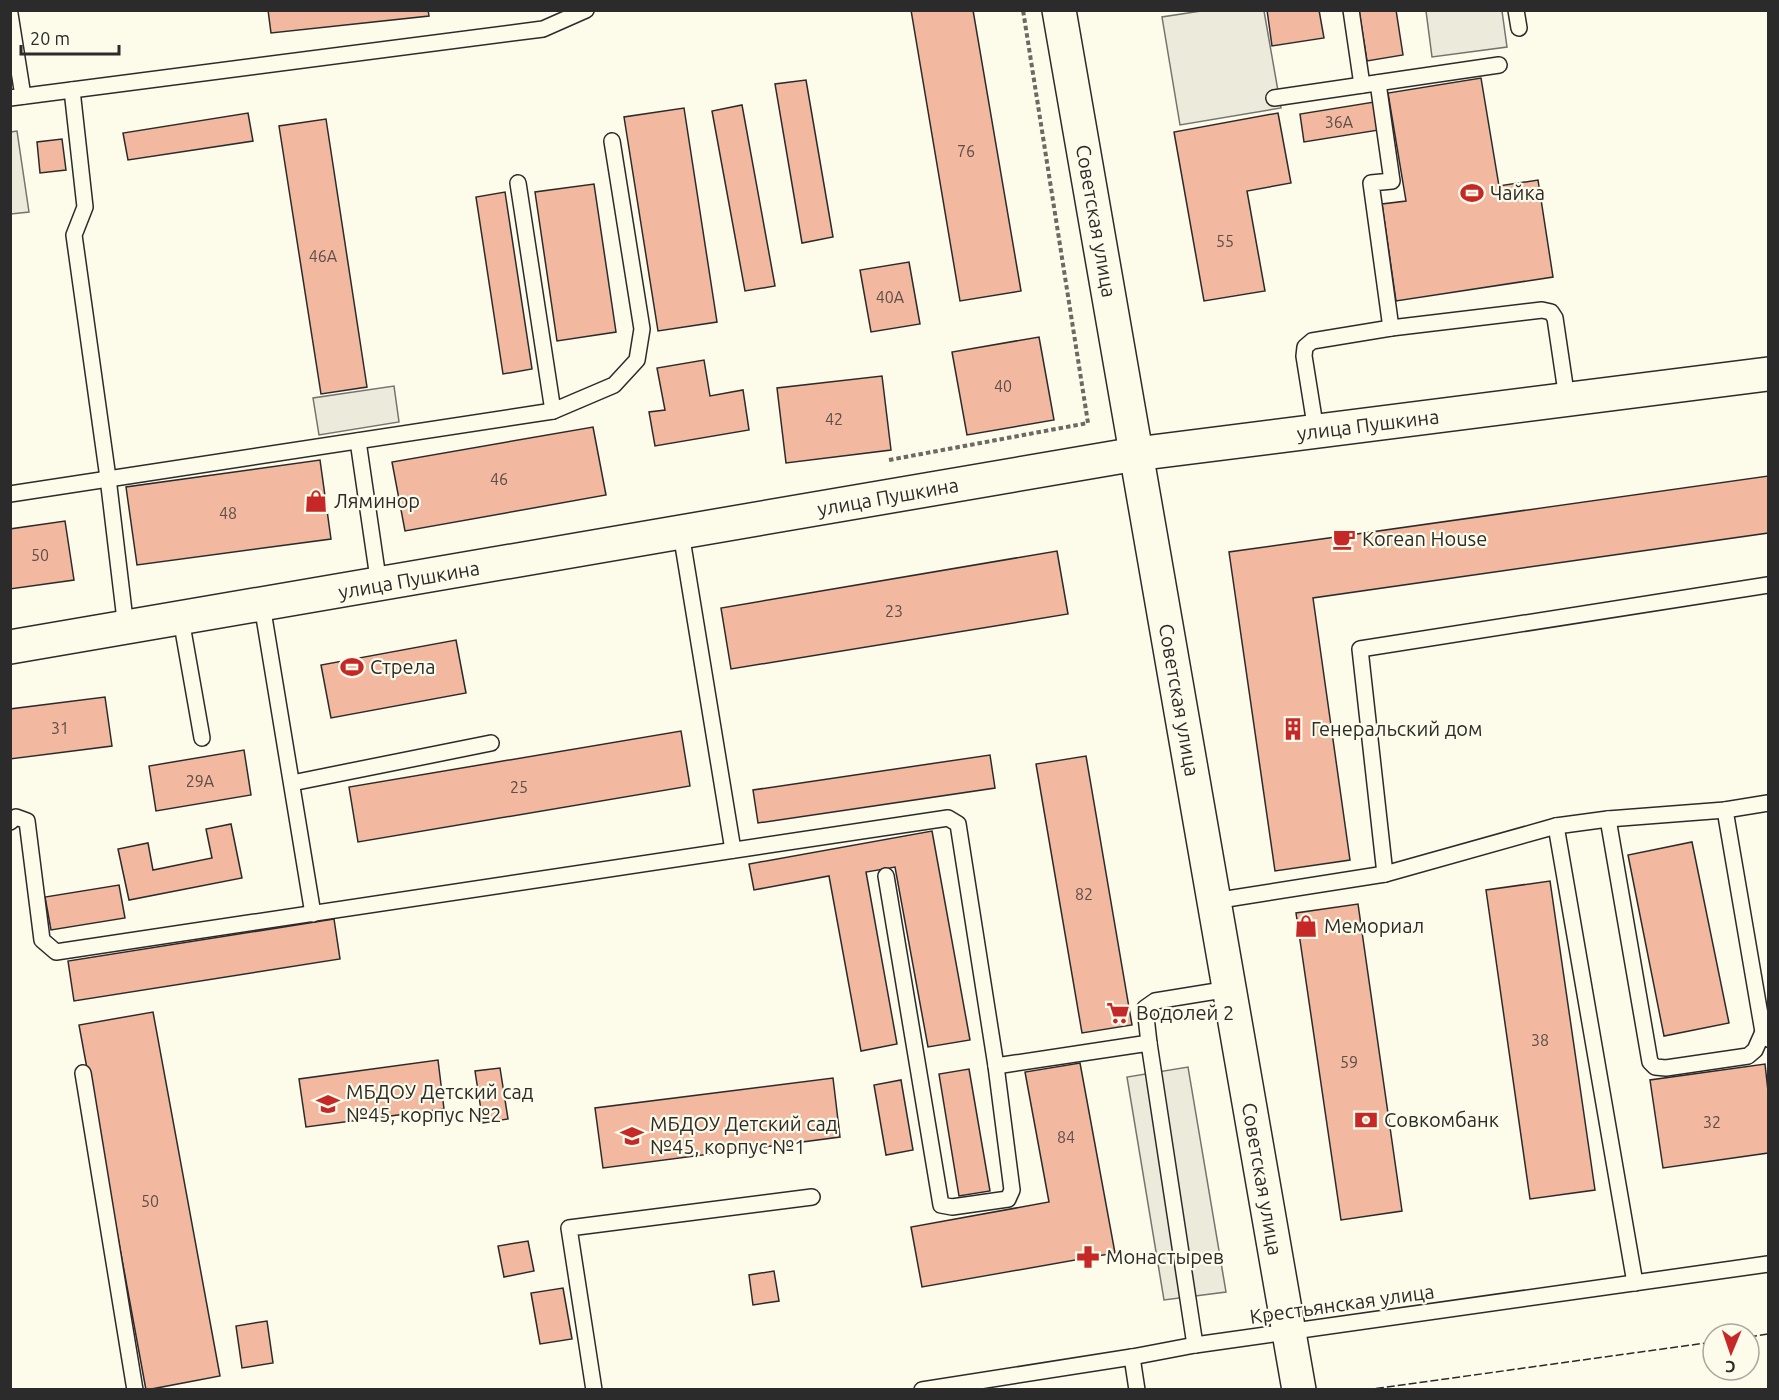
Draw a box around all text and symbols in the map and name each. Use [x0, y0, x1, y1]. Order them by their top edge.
scale bar [21, 18, 118, 56]
text: 20 m [30, 28, 70, 48]
house number: 36А [1325, 113, 1354, 131]
house number: 76 [957, 142, 975, 160]
street label: Советская улица [1072, 143, 1121, 299]
sports icon: Чайка [1459, 180, 1485, 206]
place label: Чайка [1490, 181, 1545, 204]
house number: 55 [1216, 232, 1234, 250]
house number: 46А [309, 247, 338, 265]
house number: 40А [876, 288, 905, 306]
house number: 40 [994, 377, 1012, 395]
street label: улица Пушкина [1296, 404, 1440, 445]
house number: 42 [825, 410, 843, 428]
house number: 46 [490, 470, 508, 488]
street label: улица Пушкина [815, 473, 960, 520]
shop icon: Ляминор [303, 488, 329, 514]
place label: Ляминор [334, 489, 420, 512]
house number: 48 [219, 504, 237, 522]
cafe icon: Korean House [1331, 526, 1357, 552]
place label: Korean House [1362, 527, 1487, 550]
house number: 50 [31, 546, 49, 564]
street label: улица Пушкина [336, 556, 481, 603]
house number: 23 [885, 602, 903, 620]
street label: Советская улица [1155, 622, 1204, 778]
sports icon: Стрела [339, 654, 365, 680]
place label: Стрела [370, 655, 435, 678]
building icon: Генеральский дом [1280, 716, 1306, 742]
place label: Генеральский дом [1311, 717, 1483, 740]
house number: 31 [51, 719, 69, 737]
house number: 29А [186, 772, 215, 790]
house number: 25 [510, 778, 528, 796]
house number: 82 [1075, 885, 1093, 903]
shop icon: Мемориал [1293, 913, 1319, 939]
place label: Мемориал [1324, 914, 1424, 937]
supermarket icon: Водолей 2 [1105, 1000, 1131, 1026]
place label: Водолей 2 [1136, 1001, 1234, 1024]
house number: 38 [1531, 1031, 1549, 1049]
house number: 59 [1340, 1053, 1358, 1071]
place label: МБДОУ Детский сад №45, корпус №2 [346, 1080, 534, 1126]
school or university icon: МБДОУ Детский сад №45, корпус №2 [315, 1091, 341, 1117]
street label: Советская улица [1238, 1101, 1287, 1257]
bank icon: Совкомбанк [1353, 1107, 1379, 1133]
place label: Совкомбанк [1384, 1108, 1499, 1131]
place label: МБДОУ Детский сад №45, корпус №1 [650, 1112, 838, 1158]
house number: 32 [1703, 1113, 1721, 1131]
school or university icon: МБДОУ Детский сад №45, корпус №1 [619, 1123, 645, 1149]
house number: 84 [1057, 1128, 1075, 1146]
house number: 50 [141, 1192, 159, 1210]
pharmacy icon: Монастырев [1075, 1244, 1101, 1270]
place label: Монастырев [1106, 1245, 1224, 1268]
street label: Крестьянская улица [1248, 1279, 1436, 1328]
north arrow [1701, 1322, 1761, 1382]
text: С [1725, 1358, 1736, 1376]

